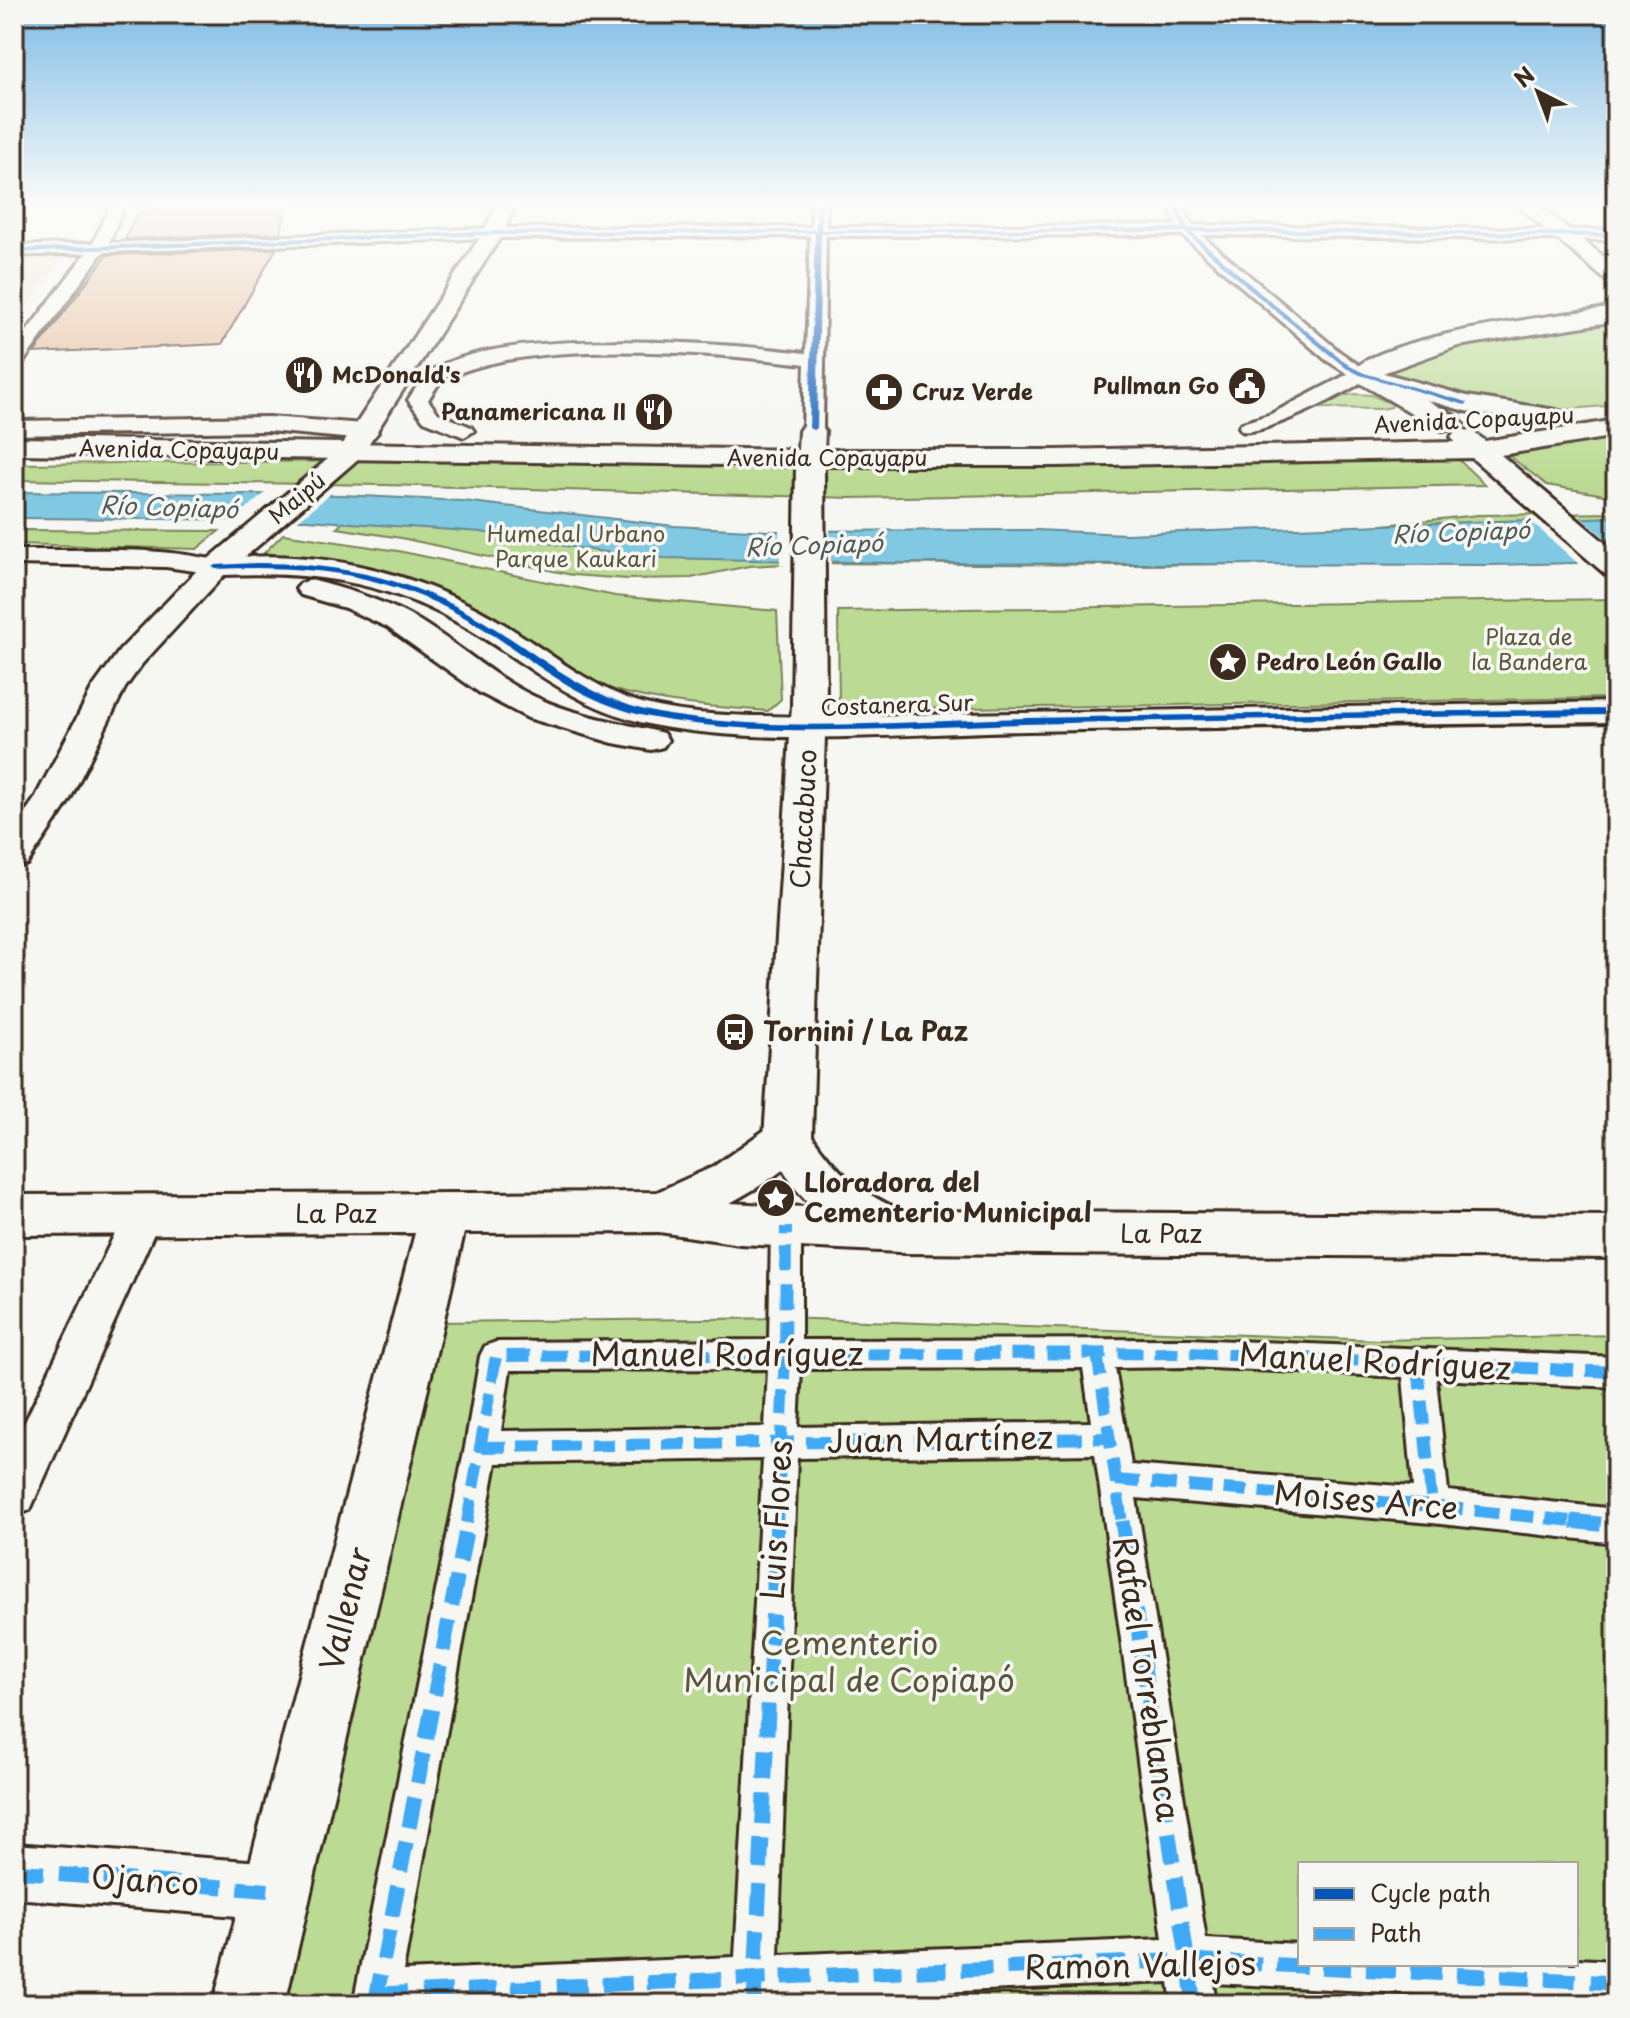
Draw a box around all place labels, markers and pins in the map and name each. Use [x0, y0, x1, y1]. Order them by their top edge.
restaurant icon: McDonald's [283, 354, 325, 396]
place label: McDonald's [332, 357, 461, 390]
public building icon: Pullman Go [1226, 365, 1268, 407]
place label: Pullman Go [1093, 368, 1219, 401]
pharmacy icon: Cruz Verde [863, 371, 905, 413]
place label: Cruz Verde [912, 374, 1033, 407]
restaurant icon: Panamericana II [633, 391, 675, 433]
place label: Panamericana II [441, 394, 626, 427]
place icon: Pedro León Gallo [1207, 641, 1249, 683]
place label: Pedro León Gallo [1256, 644, 1442, 677]
bus stop icon: Tornini / La Paz [714, 1011, 756, 1053]
place label: Tornini / La Paz [763, 1011, 968, 1050]
place label: Lloradora del Cementerio Municipal [804, 1162, 1092, 1231]
place icon: Lloradora del Cementerio Municipal [755, 1177, 797, 1219]

